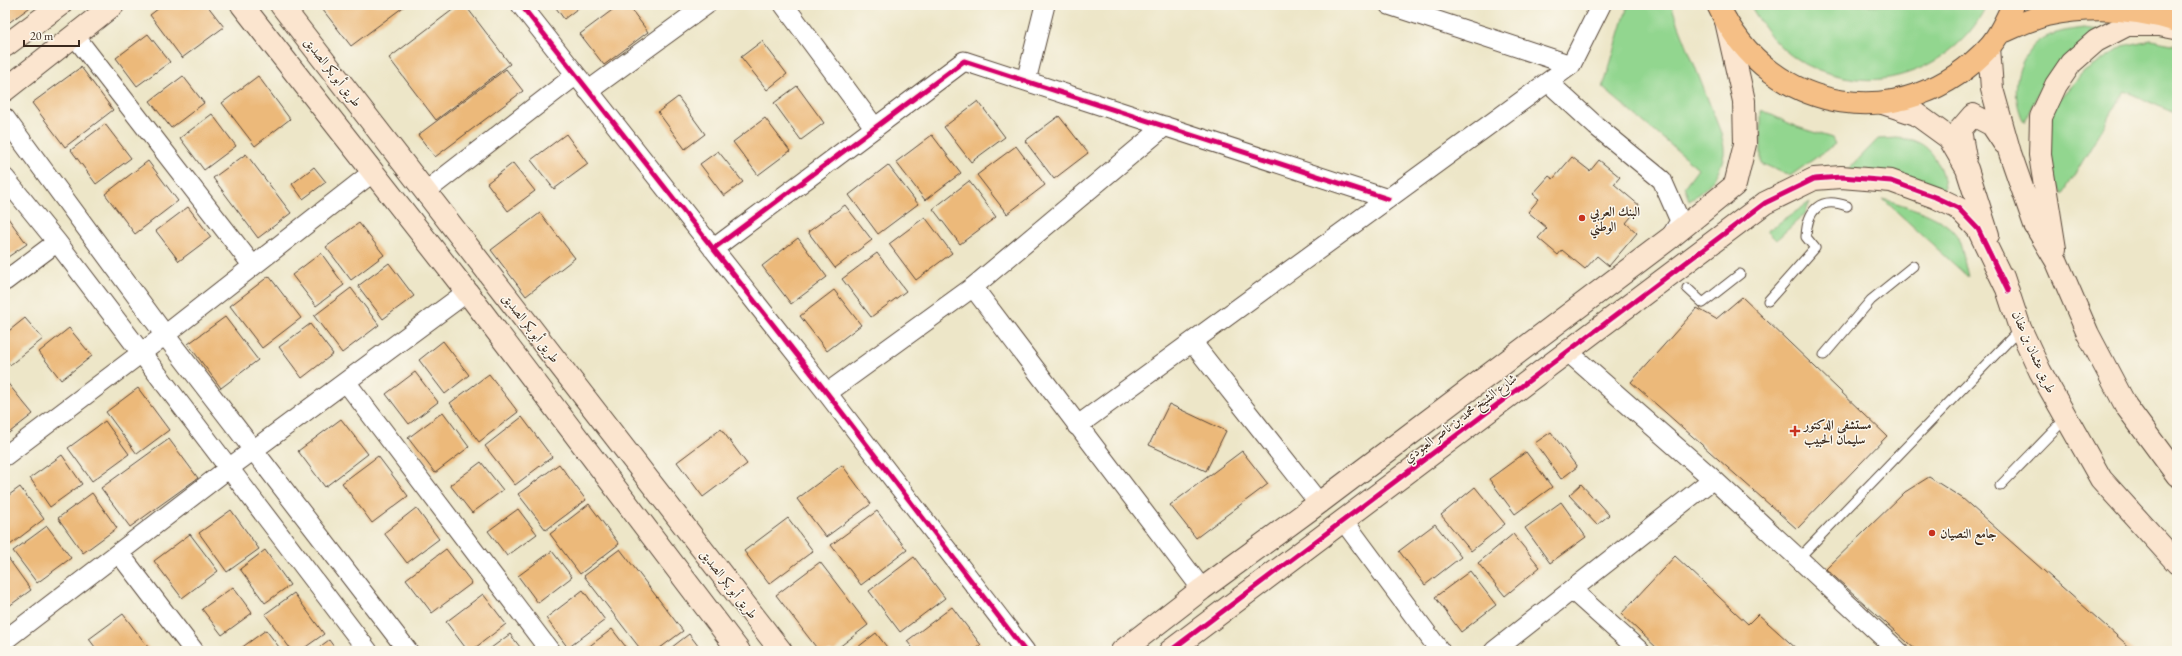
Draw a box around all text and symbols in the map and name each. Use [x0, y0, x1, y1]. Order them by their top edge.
scale bar [24, 22, 79, 48]
text: 20 m [30, 28, 54, 44]
street label: طريق أبو بكر الصديق [301, 34, 365, 110]
place label: البنك العربي الوطني [1589, 203, 1640, 239]
marker: البنك العربي الوطني [1577, 213, 1587, 223]
street label: طريق أبو بكر الصديق [499, 290, 563, 366]
street label: طريق عثمان بن عفان [2008, 308, 2060, 396]
street label: شارع الشيخ محمد بن ناصر العبودي [1400, 370, 1522, 469]
place label: مستشفى الدكتور سليمان الحبيب [1802, 416, 1872, 448]
marker: مستشفى الدكتور سليمان الحبيب [1789, 425, 1801, 437]
place label: جامع النصيان [1940, 525, 1997, 546]
marker: جامع النصيان [1927, 528, 1937, 538]
street label: طريق أبو بكر الصديق [697, 546, 761, 622]

